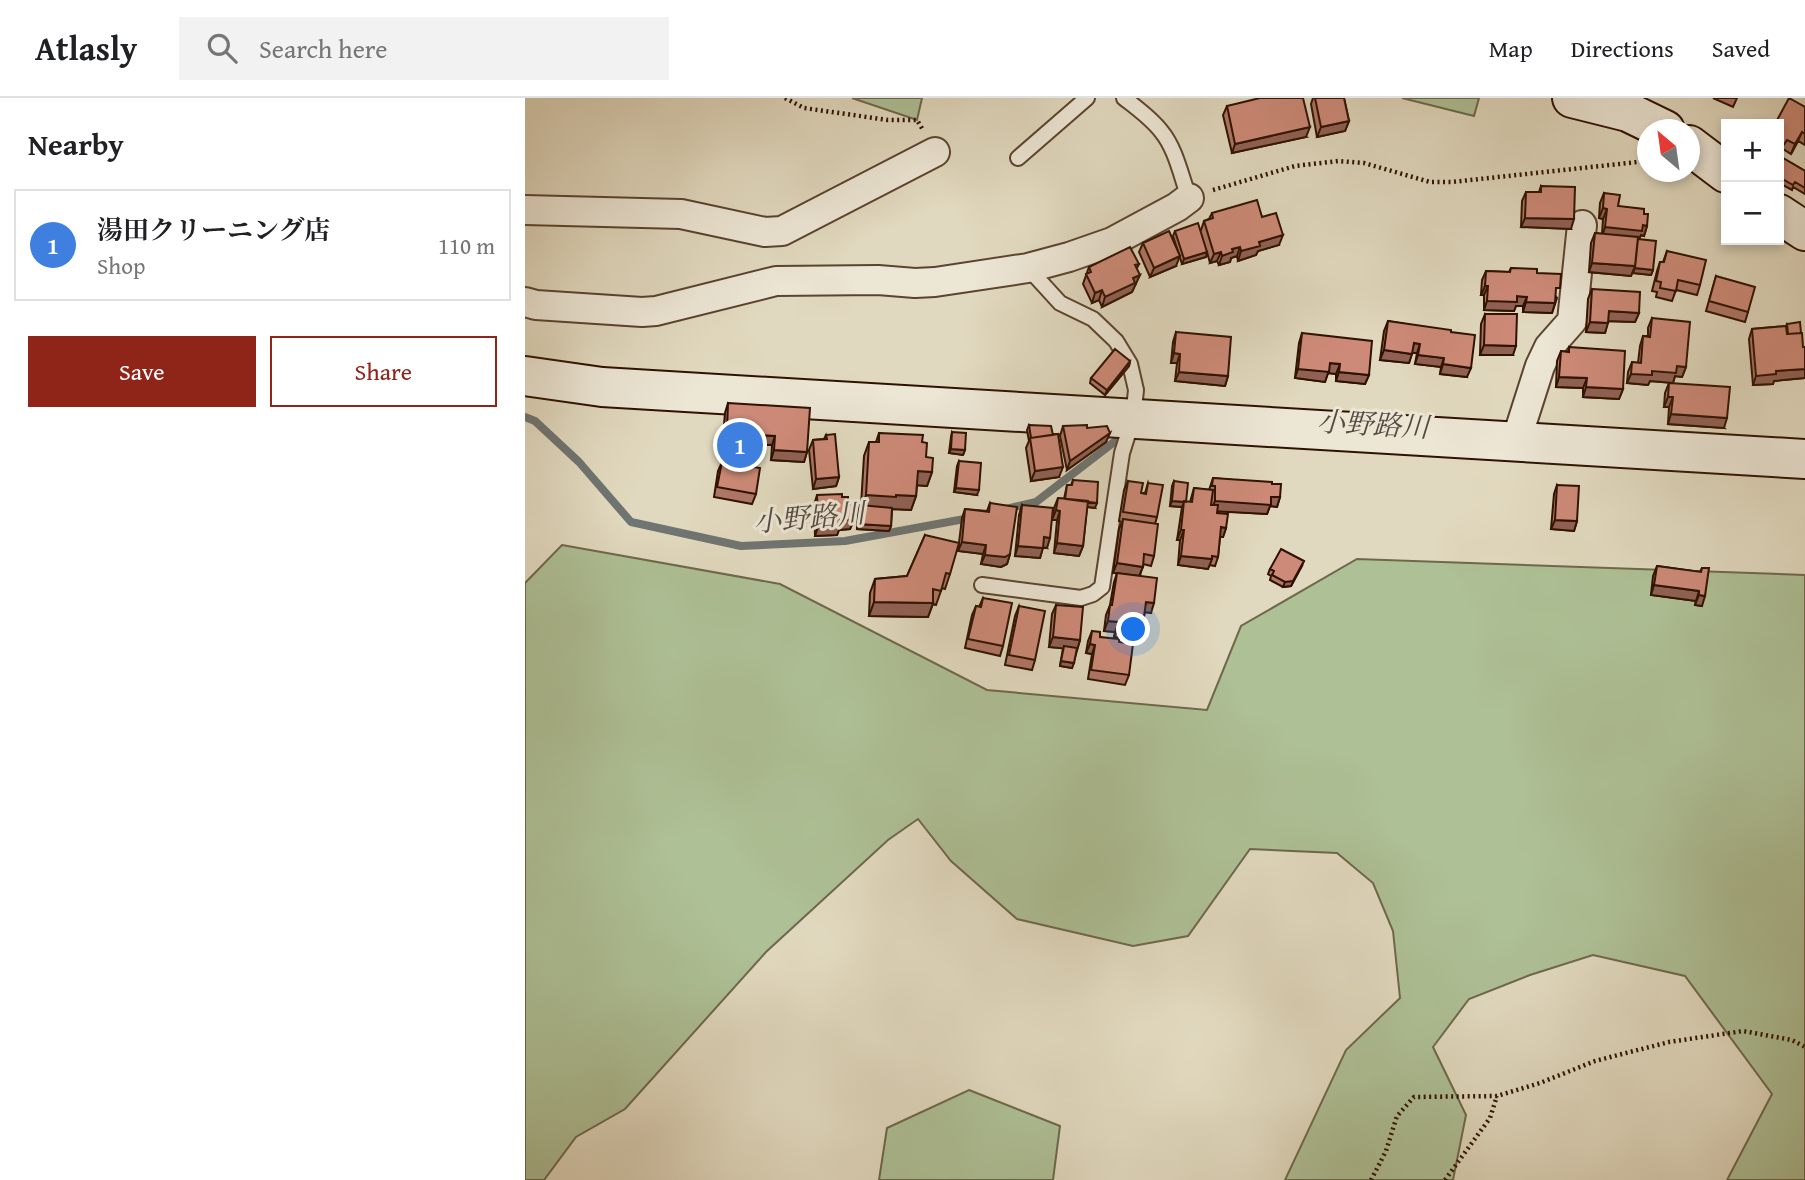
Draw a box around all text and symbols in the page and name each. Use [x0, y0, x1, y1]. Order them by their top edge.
search box [179, 17, 669, 80]
text: Atlasly [35, 24, 137, 72]
icon: search [203, 29, 241, 67]
text: Search here [259, 29, 387, 68]
text: Map [1489, 31, 1533, 66]
text: Directions [1571, 31, 1674, 66]
text: Saved [1712, 31, 1770, 66]
north arrow [1637, 119, 1700, 182]
map controls [1721, 119, 1784, 245]
button: + [1721, 119, 1784, 182]
text: Nearby [28, 122, 124, 166]
button: − [1721, 182, 1784, 245]
text: 湯田クリーニング店 [97, 210, 330, 249]
text: 1 [47, 229, 59, 262]
text: 110 m [438, 229, 495, 262]
text: Shop [97, 249, 145, 282]
button: Save [28, 336, 256, 407]
button: Share [270, 336, 497, 407]
water label: 小野路川 [1316, 400, 1433, 447]
pin: 1 [717, 419, 763, 471]
water label: 小野路川 [751, 491, 870, 542]
your location [1116, 612, 1150, 646]

